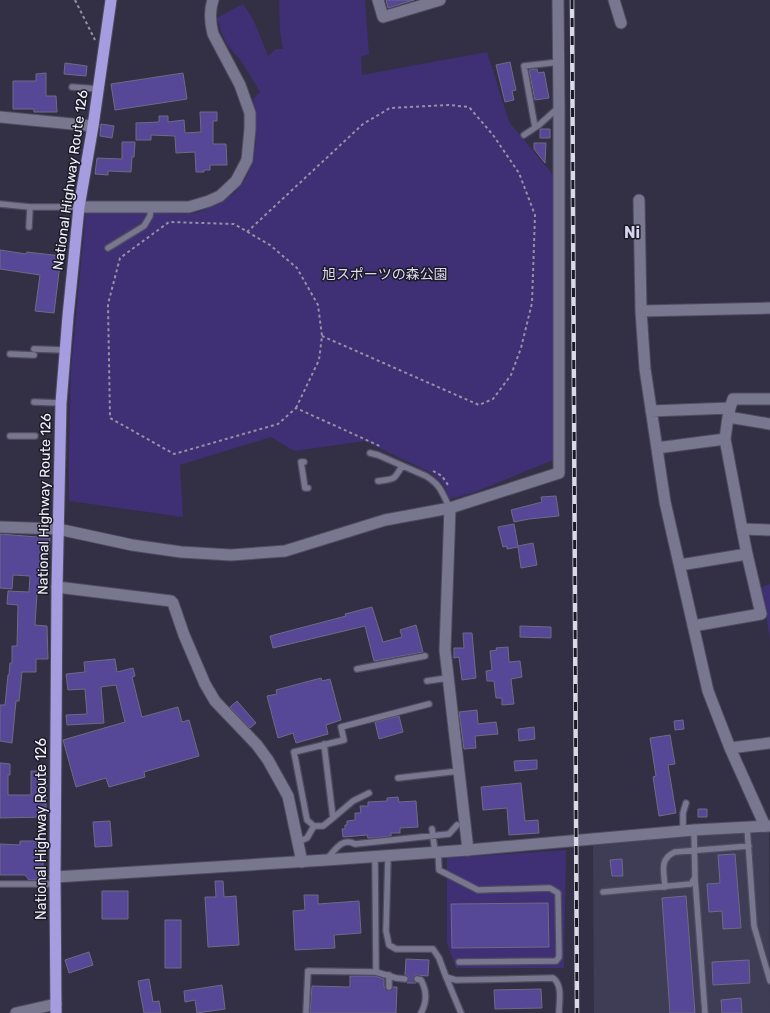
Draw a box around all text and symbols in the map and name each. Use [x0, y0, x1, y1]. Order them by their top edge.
street label: National Highway Route 126 [49, 89, 92, 271]
district label: Ni [624, 223, 640, 242]
park label: 旭スポーツの森公園 [322, 266, 448, 283]
street label: National Highway Route 126 [34, 413, 55, 595]
street label: National Highway Route 126 [33, 738, 50, 920]

